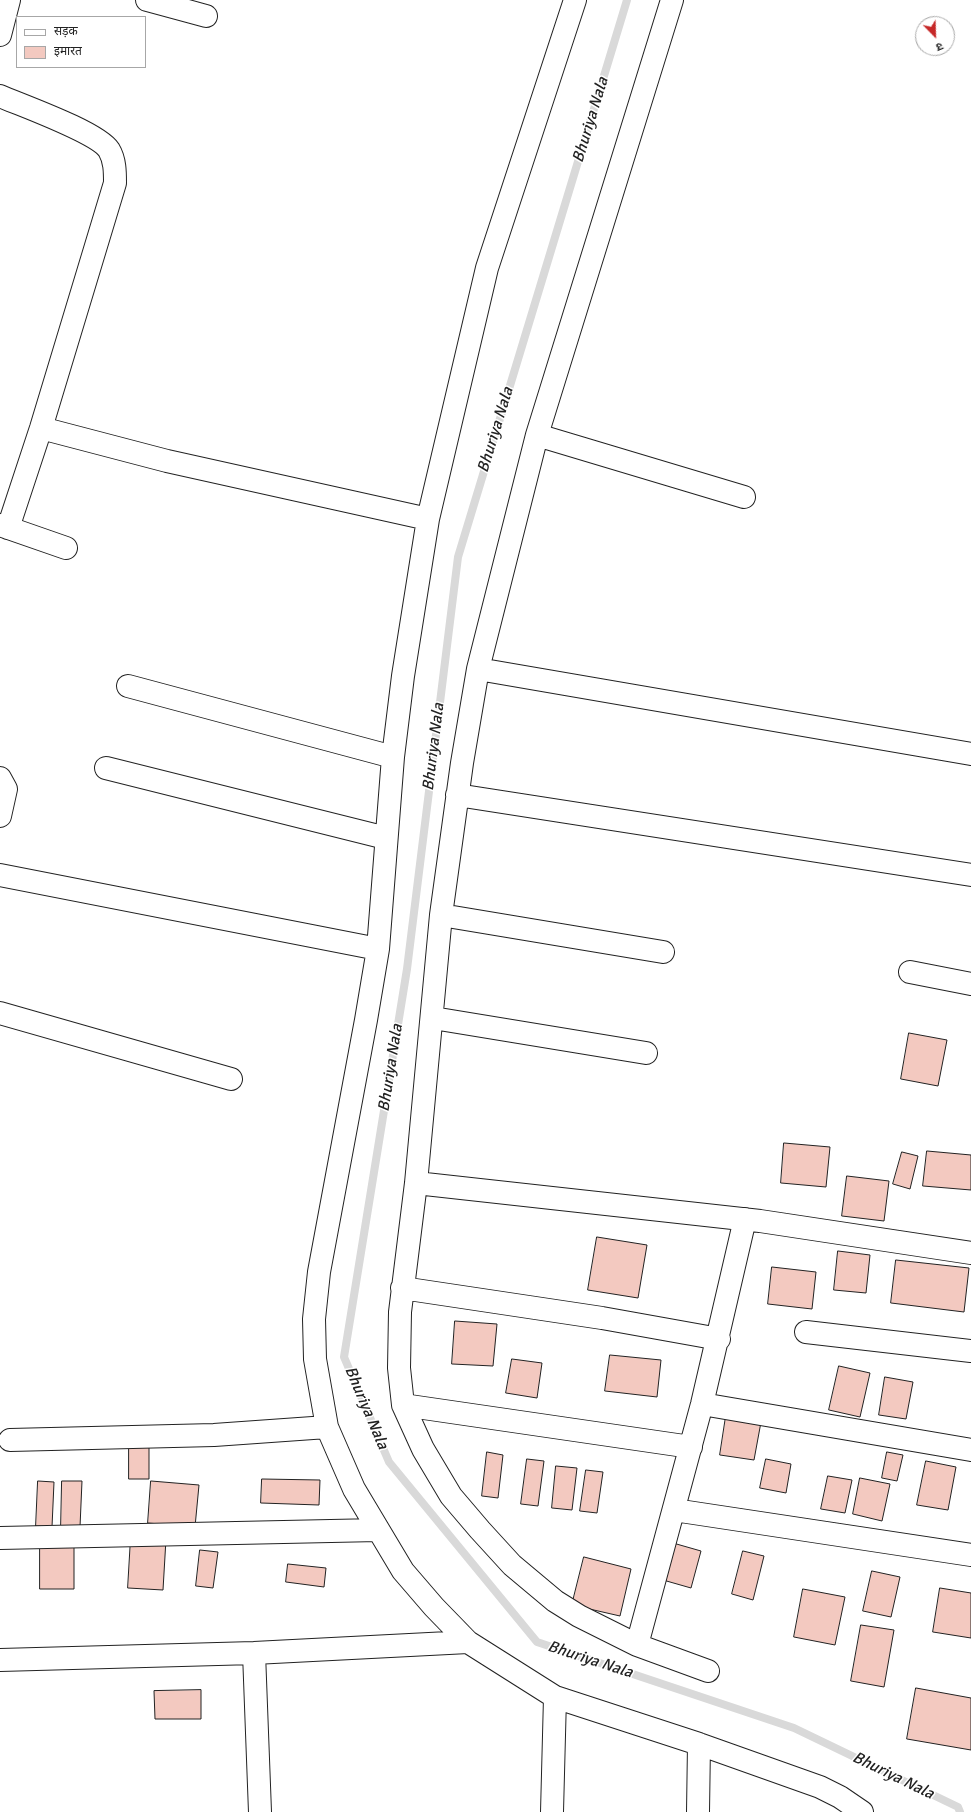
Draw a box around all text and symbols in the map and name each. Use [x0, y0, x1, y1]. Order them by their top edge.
legend [16, 16, 146, 68]
north arrow [915, 16, 955, 56]
text: सड़क [54, 24, 78, 39]
text: उ [934, 39, 945, 54]
text: इमारत [54, 44, 82, 59]
water label: Bhuriya Nala [569, 75, 613, 165]
water label: Bhuriya Nala [474, 385, 518, 475]
water label: Bhuriya Nala [419, 702, 449, 792]
water label: Bhuriya Nala [375, 1023, 407, 1113]
water label: Bhuriya Nala [340, 1364, 392, 1452]
water label: Bhuriya Nala [545, 1637, 635, 1683]
water label: Bhuriya Nala [849, 1748, 937, 1804]

